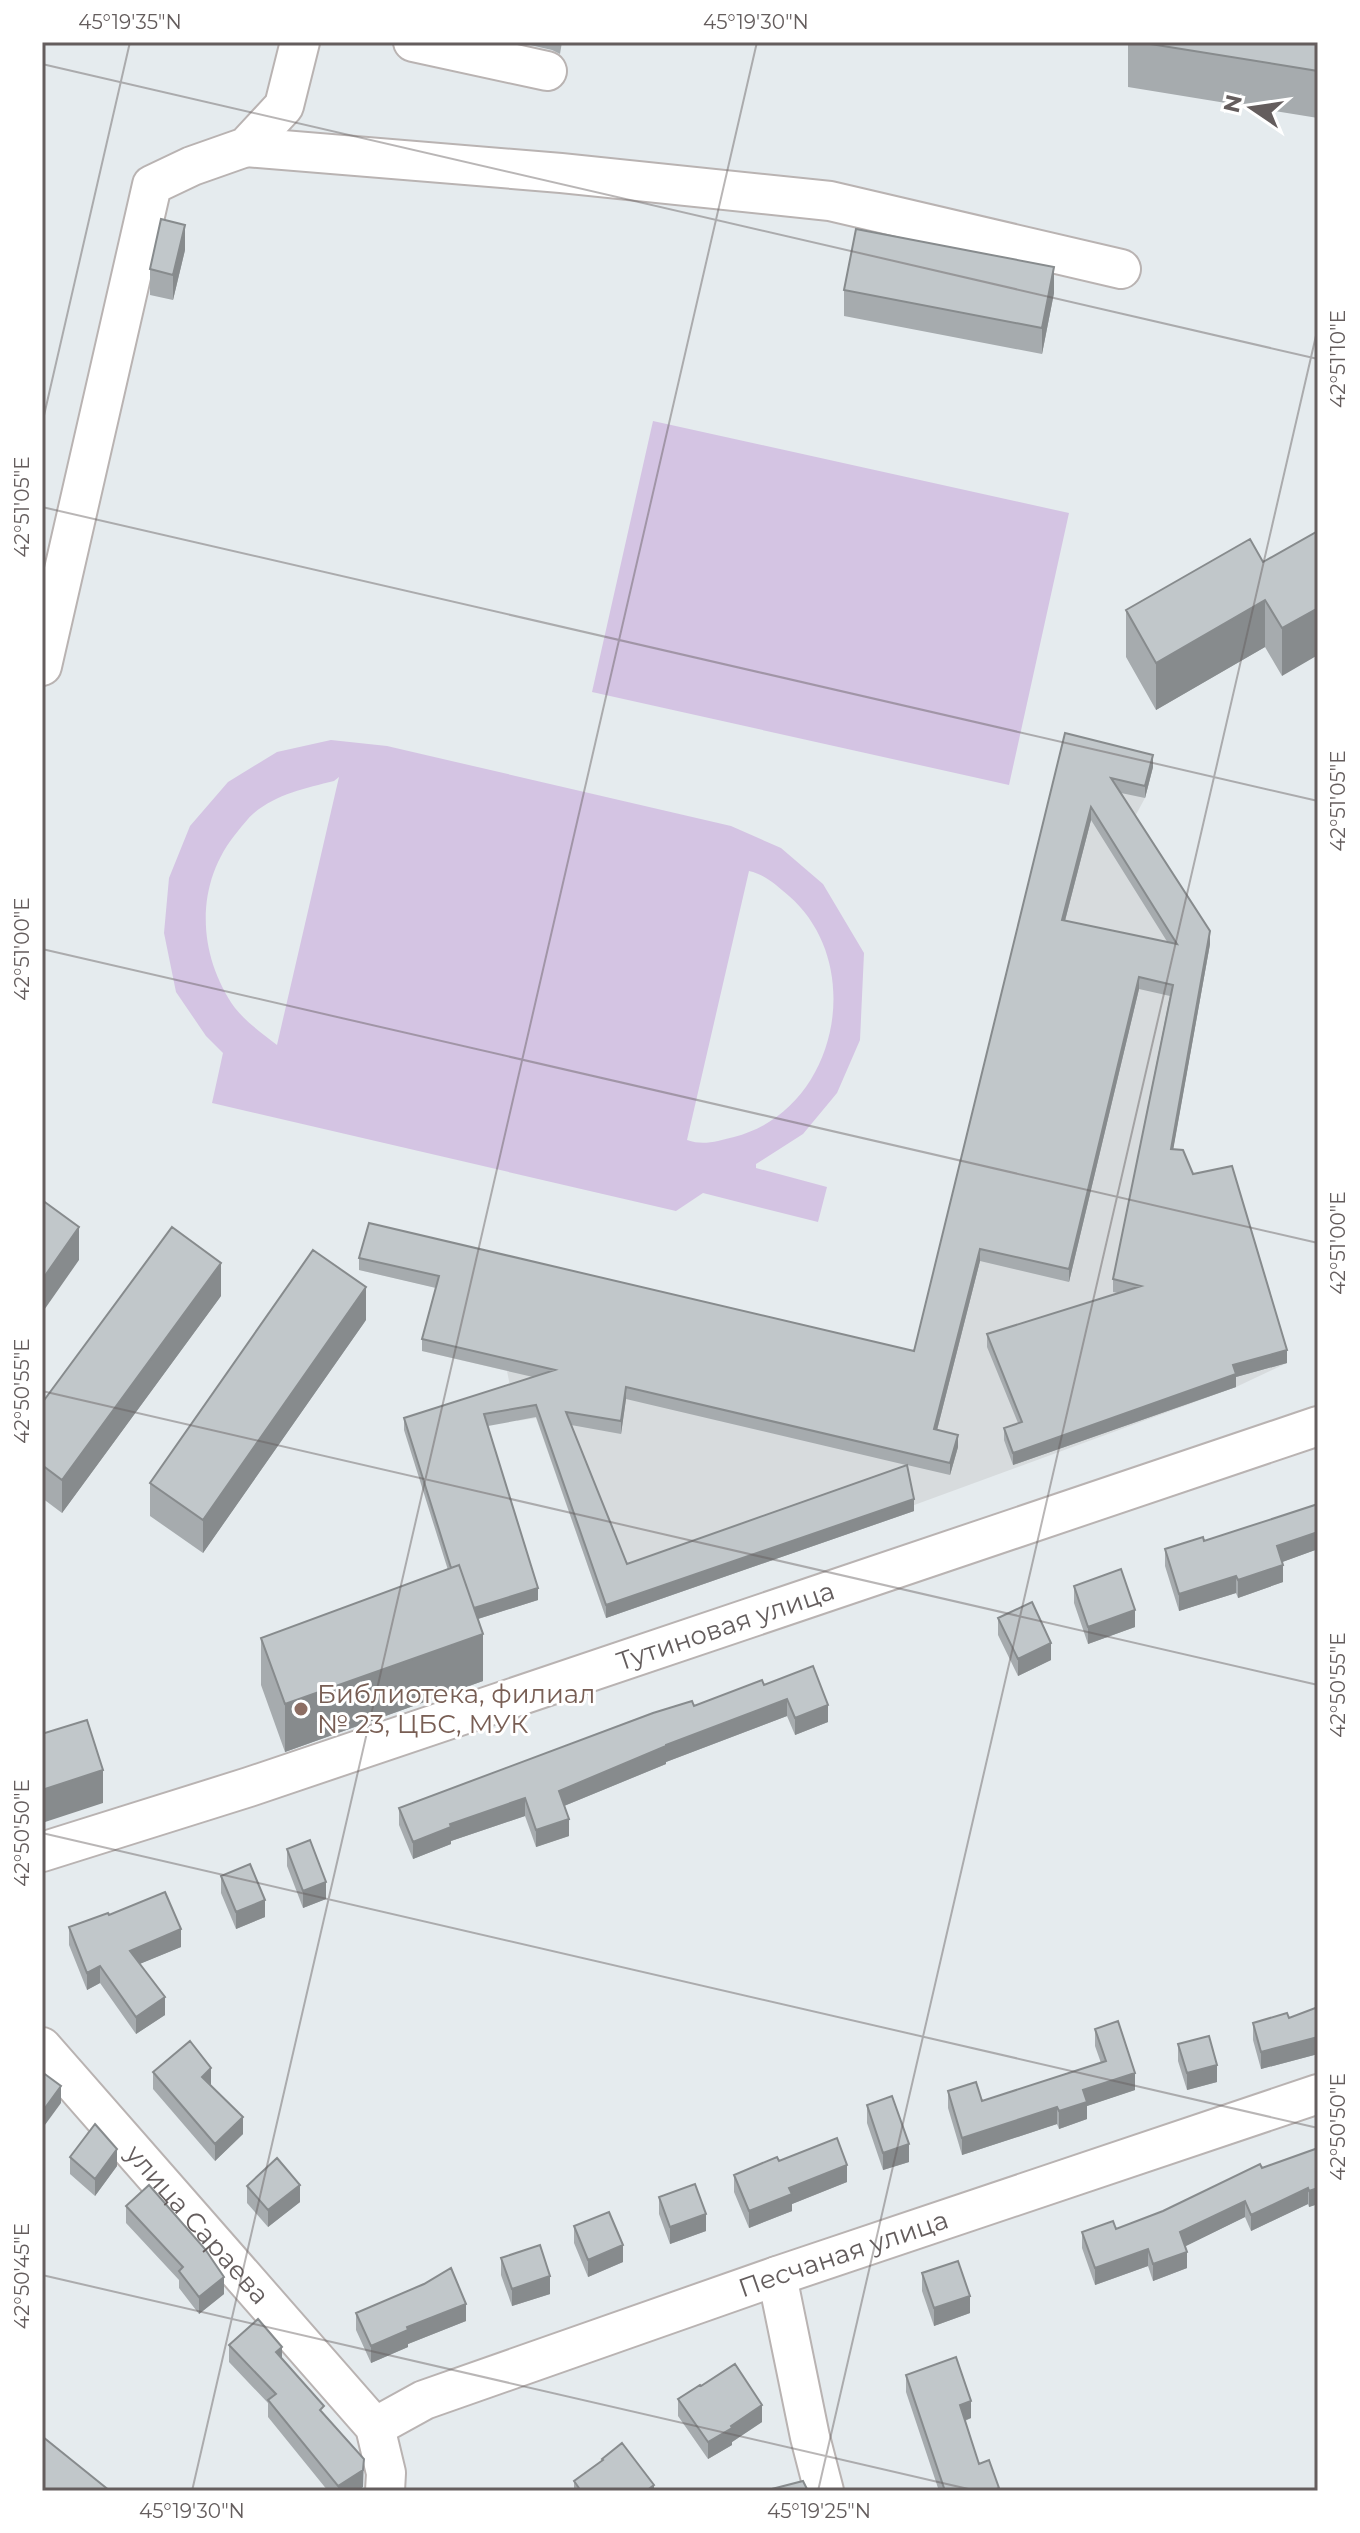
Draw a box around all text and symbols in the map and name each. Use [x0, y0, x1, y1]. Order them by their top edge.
text: 45°19'35"N [78, 10, 182, 34]
text: 45°19'30"N [703, 10, 809, 34]
north arrow [1212, 68, 1292, 148]
text: N [1218, 92, 1248, 115]
text: 42°51'10"E [1326, 310, 1350, 408]
text: 42°51'05"E [10, 456, 34, 558]
text: 42°51'05"E [1326, 750, 1350, 852]
text: 42°51'00"E [10, 897, 34, 1001]
text: 42°51'00"E [1326, 1191, 1350, 1295]
text: 42°50'55"E [10, 1338, 34, 1444]
street label: Тутиновая улица [612, 1574, 839, 1678]
text: 42°50'55"E [1326, 1632, 1350, 1738]
place label: Библиотека, филиал № 23, ЦБС, МУК [317, 1678, 595, 1740]
marker: Библиотека, филиал № 23, ЦБС, МУК [292, 1700, 310, 1718]
text: 42°50'50"E [10, 1779, 34, 1887]
text: 42°50'50"E [1326, 2073, 1350, 2181]
street label: улица Сараева [118, 2137, 276, 2311]
street label: Песчаная улица [734, 2204, 952, 2304]
text: 42°50'45"E [10, 2223, 34, 2329]
text: 45°19'30"N [139, 2499, 245, 2523]
text: 45°19'25"N [767, 2499, 871, 2523]

